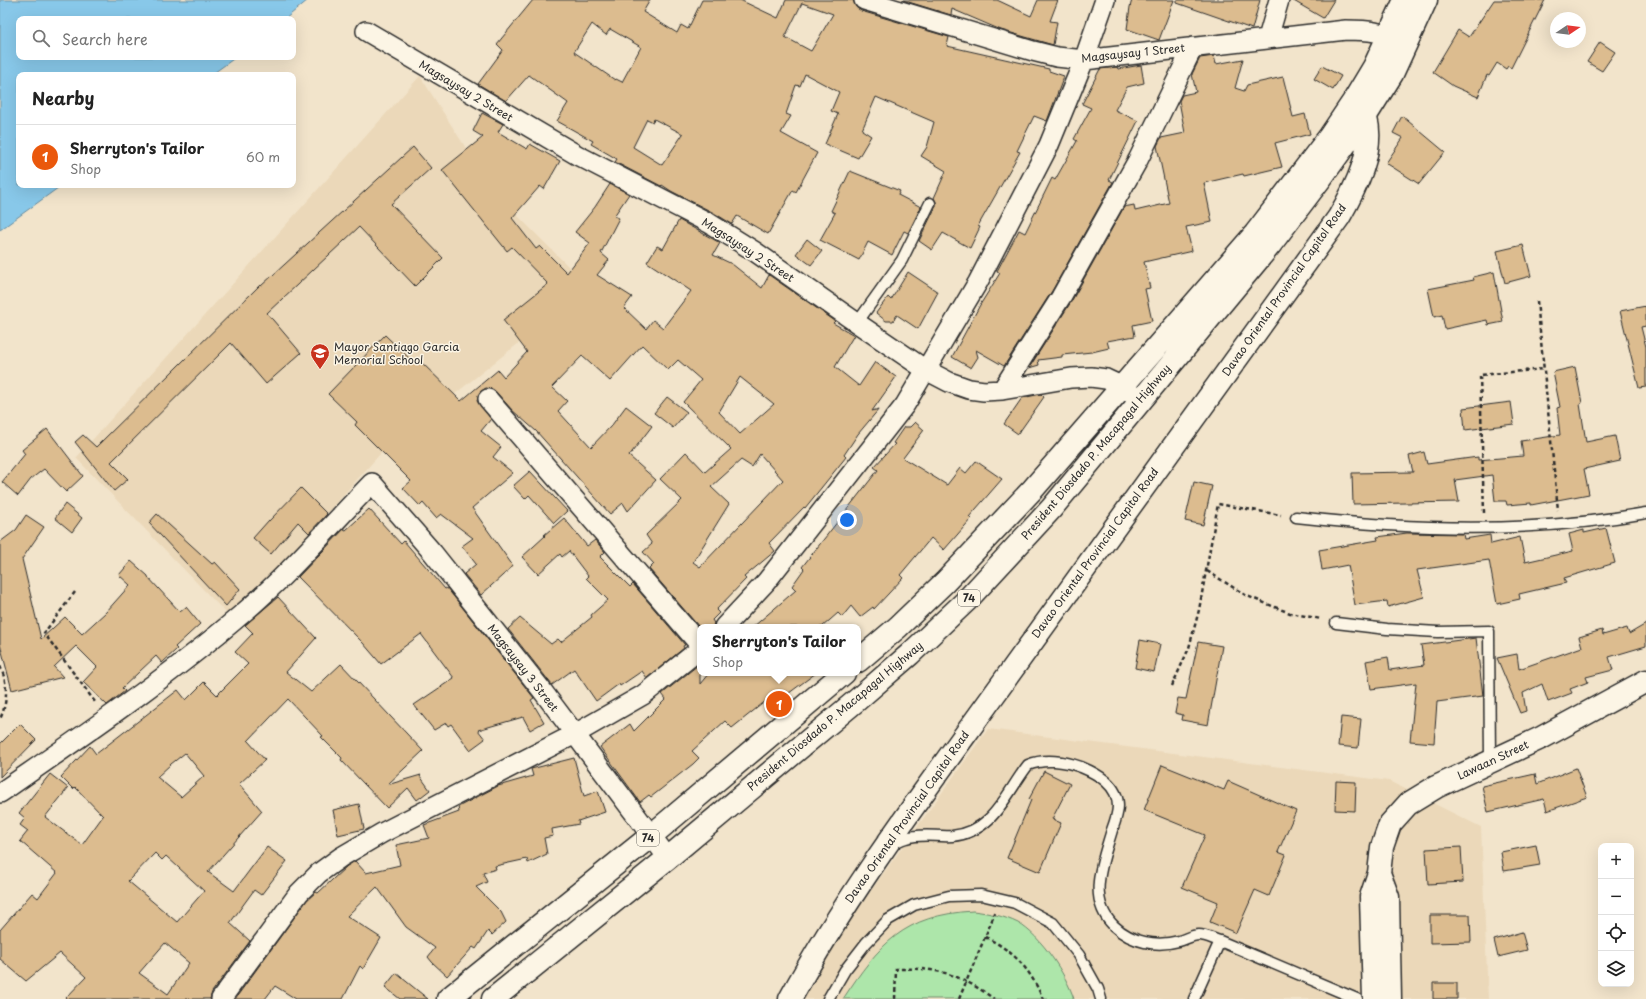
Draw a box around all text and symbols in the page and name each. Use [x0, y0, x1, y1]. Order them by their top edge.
north arrow [1550, 12, 1586, 48]
search box [16, 16, 296, 60]
icon: search [30, 27, 52, 49]
text: Search here [62, 27, 148, 50]
street label: Magsaysay 1 Street [1080, 39, 1186, 66]
street label: Magsaysay 2 Street [416, 56, 517, 126]
text: Nearby [32, 85, 94, 111]
text: Sherryton's Tailor [70, 136, 204, 159]
text: 1 [42, 147, 48, 166]
text: 60 m [246, 147, 280, 166]
text: Shop [70, 159, 101, 178]
street label: Davao Oriental Provincial Capitol Road [1217, 200, 1350, 379]
street label: Magsaysay 2 Street [699, 213, 798, 286]
place label: Mayor Santiago Garcia Memorial School [334, 338, 460, 368]
school or university icon: Mayor Santiago Garcia Memorial School [309, 342, 331, 370]
street label: President Diosdado P. Macapagal Highway [1017, 360, 1174, 543]
street label: Davao Oriental Provincial Capitol Road [1027, 464, 1162, 641]
your location [837, 510, 857, 530]
road number: 74 [958, 590, 980, 606]
street label: Magsaysay 3 Street [484, 620, 563, 715]
popup [697, 624, 861, 676]
text: Sherryton's Tailor [712, 629, 846, 652]
street label: President Diosdado P. Macapagal Highway [743, 637, 926, 794]
text: Shop [712, 652, 743, 671]
pin: 1 [766, 689, 792, 719]
street label: Davao Oriental Provincial Capitol Road [840, 727, 973, 906]
street label: Lawaan Street [1454, 735, 1532, 784]
road number: 74 [637, 830, 659, 846]
map controls [1598, 843, 1634, 987]
button: + [1598, 843, 1634, 879]
button: − [1598, 879, 1634, 915]
button: locate [1598, 915, 1634, 951]
button: layers [1598, 951, 1634, 987]

